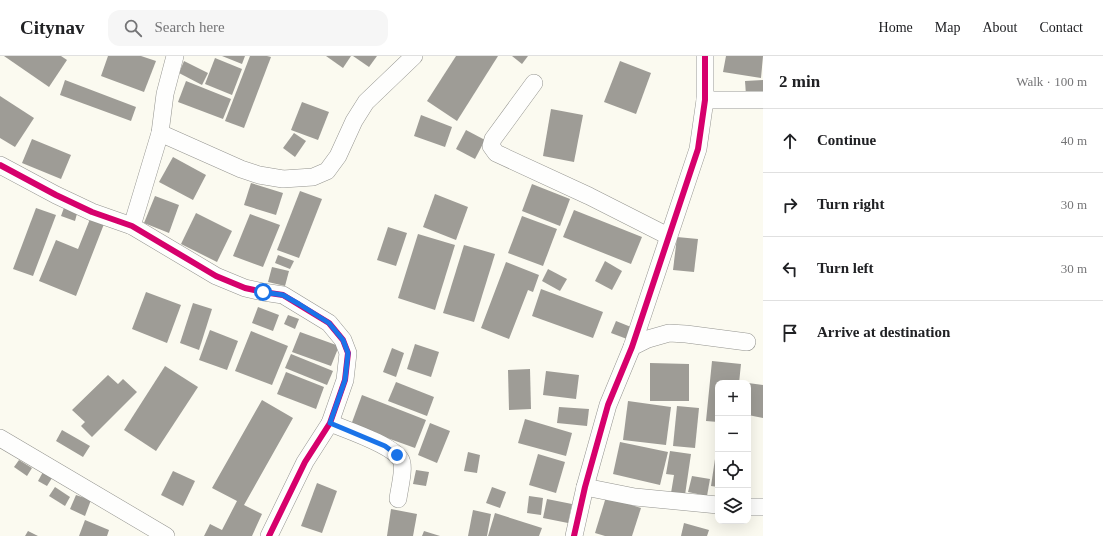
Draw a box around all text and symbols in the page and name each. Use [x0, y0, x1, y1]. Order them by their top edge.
search box [108, 10, 388, 46]
text: Citynav [20, 17, 84, 38]
icon: search [122, 17, 144, 39]
text: Search here [154, 19, 225, 35]
text: Home [879, 20, 913, 35]
text: Map [935, 20, 960, 35]
text: About [982, 20, 1017, 35]
text: Contact [1039, 20, 1083, 35]
text: 2 min [779, 72, 820, 91]
text: Walk · 100 m [1016, 74, 1087, 89]
icon: ahead [779, 130, 801, 152]
text: Continue [817, 132, 876, 148]
text: 40 m [1061, 133, 1087, 148]
icon: right [779, 194, 801, 216]
text: Turn right [817, 196, 884, 212]
text: 30 m [1061, 197, 1087, 212]
icon: left [779, 258, 801, 280]
text: Turn left [817, 260, 874, 276]
text: 30 m [1061, 261, 1087, 276]
route start [254, 283, 272, 301]
icon: arrive [779, 322, 801, 344]
text: Arrive at destination [817, 324, 950, 340]
map controls [715, 380, 751, 524]
button: + [715, 380, 751, 416]
button: − [715, 416, 751, 452]
route end [388, 446, 406, 464]
button: locate [715, 452, 751, 488]
button: layers [715, 488, 751, 524]

